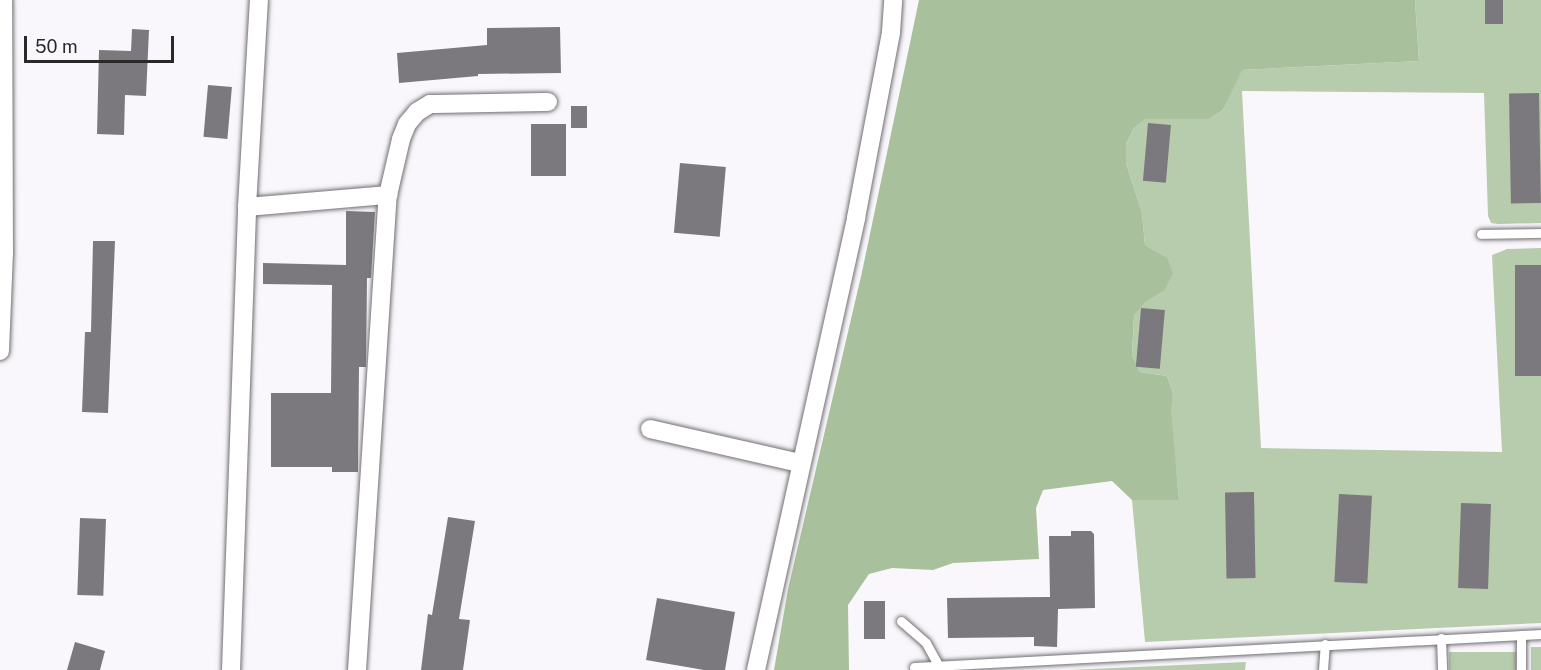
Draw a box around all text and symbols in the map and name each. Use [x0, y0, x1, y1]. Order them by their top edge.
scale bar [27, 24, 177, 62]
text: 50 m [35, 36, 78, 57]

